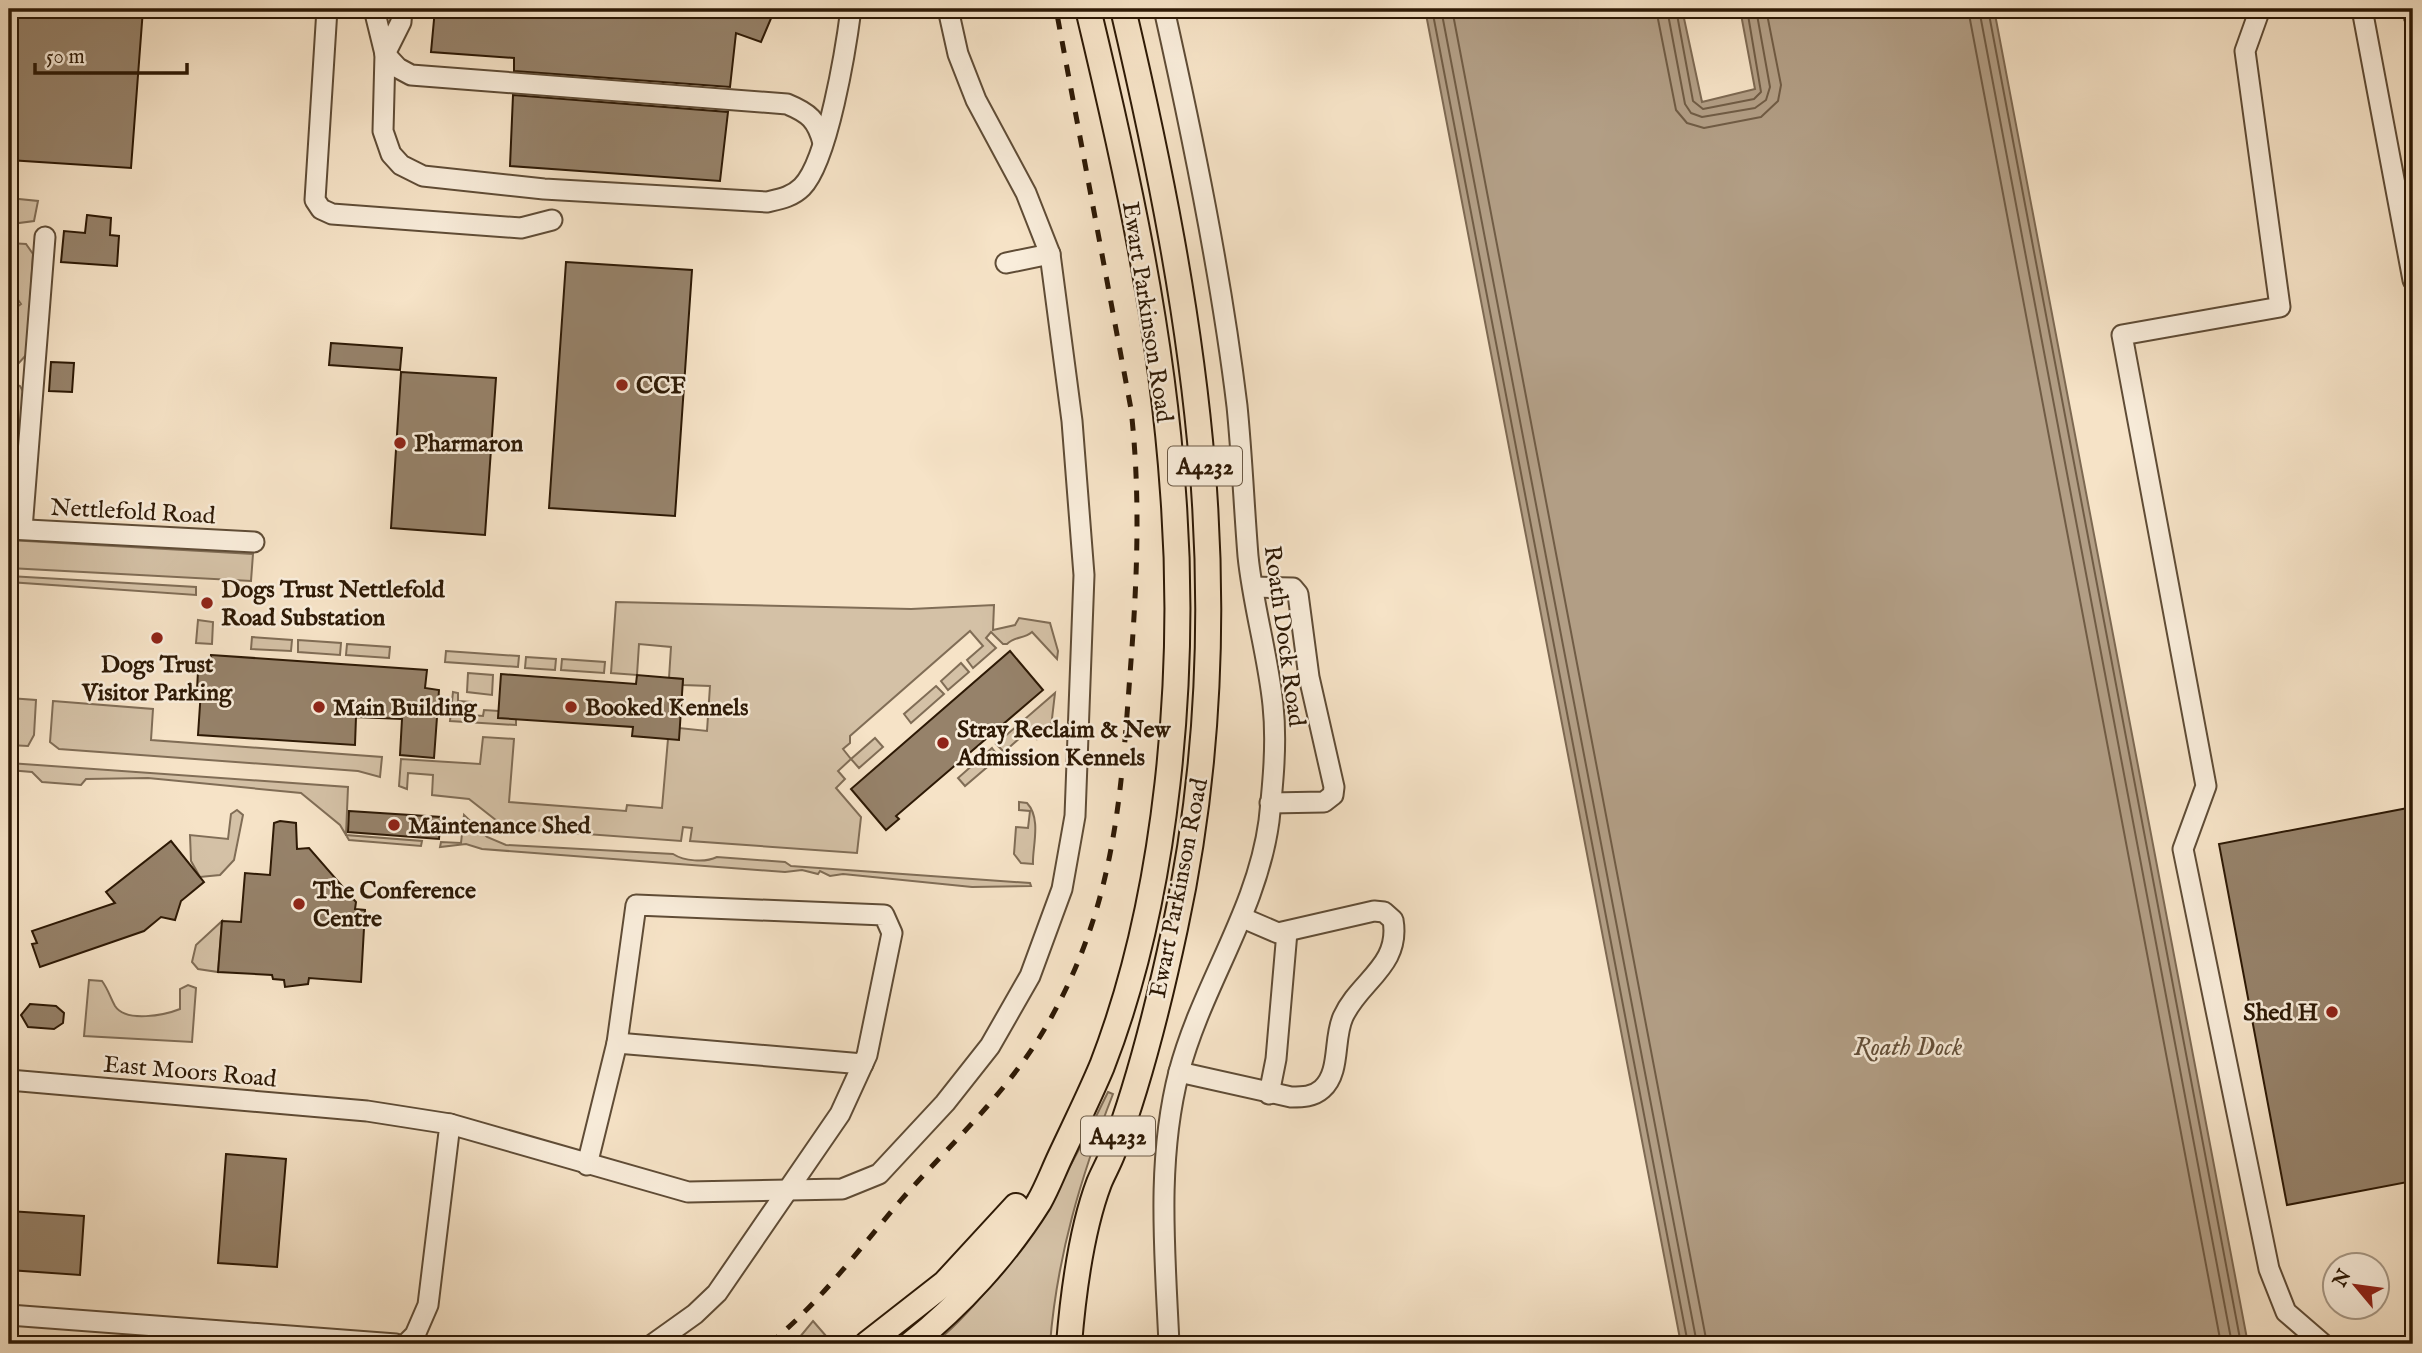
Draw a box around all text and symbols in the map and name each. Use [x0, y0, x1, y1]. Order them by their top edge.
scale bar [35, 32, 187, 76]
text: 50 m [46, 44, 85, 71]
street label: Ewart Parkinson Road [1114, 200, 1179, 425]
place label: CCF [636, 371, 686, 402]
marker: CCF [614, 377, 630, 393]
place label: Pharmaron [414, 429, 523, 460]
marker: Pharmaron [392, 435, 408, 451]
road number: A4232 [1168, 446, 1242, 486]
street label: Nettlefold Road [50, 493, 216, 532]
street label: Roath Dock Road [1255, 544, 1312, 729]
place label: Dogs Trust Nettlefold Road Substation [221, 575, 446, 634]
marker: Dogs Trust Nettlefold Road Substation [199, 595, 215, 611]
marker: Dogs Trust Visitor Parking [149, 630, 165, 646]
place label: Dogs Trust Visitor Parking [81, 650, 233, 709]
place label: Main Building [333, 693, 478, 724]
place label: Booked Kennels [585, 693, 749, 724]
marker: Main Building [311, 699, 327, 715]
marker: Booked Kennels [563, 699, 579, 715]
place label: Stray Reclaim & New Admission Kennels [956, 715, 1172, 774]
marker: Stray Reclaim & New Admission Kennels [935, 735, 951, 751]
street label: Ewart Parkinson Road [1143, 776, 1216, 1001]
place label: Maintenance Shed [408, 811, 592, 842]
marker: Maintenance Shed [386, 817, 402, 833]
place label: The Conference Centre [312, 876, 476, 935]
marker: The Conference Centre [291, 896, 307, 912]
place label: Shed H [2243, 998, 2318, 1029]
marker: Shed H [2324, 1004, 2340, 1020]
water label: Roath Dock [1854, 1031, 1963, 1064]
street label: East Moors Road [102, 1049, 278, 1096]
road number: A4232 [1081, 1116, 1155, 1156]
north arrow [2320, 1252, 2390, 1322]
text: N [2328, 1265, 2358, 1293]

